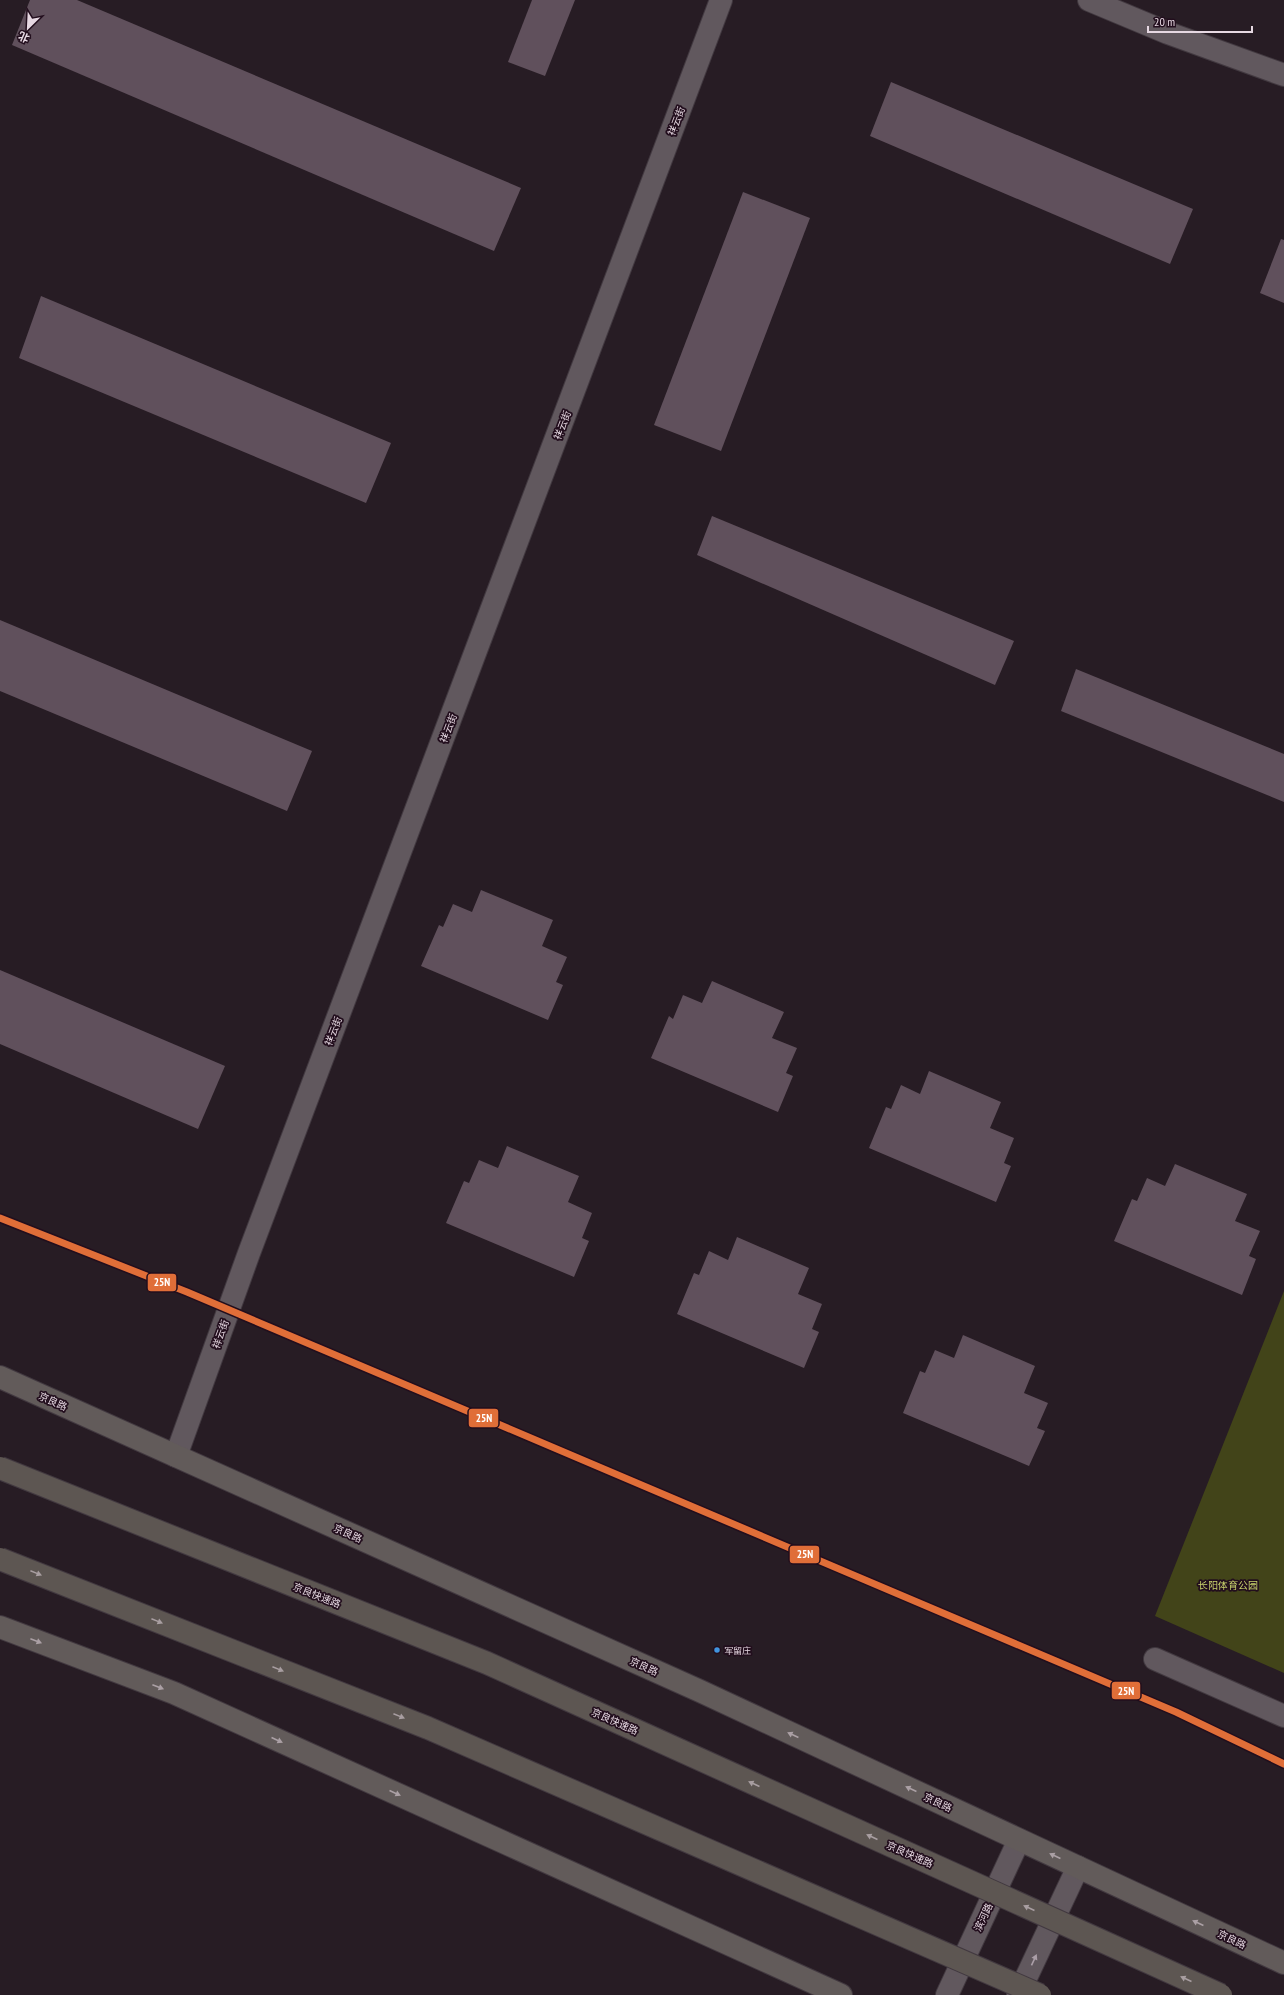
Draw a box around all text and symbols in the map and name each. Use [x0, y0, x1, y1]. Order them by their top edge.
north arrow [8, 8, 48, 48]
scale bar [1148, 8, 1252, 34]
text: 20 m [1154, 14, 1175, 29]
text: 北 [16, 29, 32, 46]
street label: 祥云街 [665, 105, 688, 138]
street label: 祥云街 [551, 409, 574, 442]
street label: 祥云街 [437, 712, 460, 745]
street label: 祥云街 [322, 1015, 345, 1048]
line badge: 25N [147, 1273, 177, 1292]
text: 25N [154, 1275, 170, 1289]
street label: 祥云街 [209, 1318, 232, 1350]
street label: 京良路 [36, 1389, 69, 1413]
line badge: 25N [468, 1408, 499, 1428]
text: 25N [476, 1411, 492, 1425]
street label: 京良路 [331, 1521, 364, 1545]
line badge: 25N [789, 1545, 820, 1564]
text: 25N [797, 1547, 813, 1561]
one-way arrow [31, 1571, 43, 1577]
park label: 长阳体育公园 [1198, 1579, 1258, 1592]
street label: 京良快速路 [291, 1580, 342, 1611]
one-way arrow [152, 1618, 164, 1624]
one-way arrow [31, 1639, 43, 1645]
marker: 军留庄 [712, 1645, 722, 1655]
place label: 军留庄 [724, 1645, 751, 1656]
street label: 京良路 [627, 1654, 660, 1678]
one-way arrow [273, 1666, 285, 1672]
line badge: 25N [1111, 1681, 1141, 1700]
text: 25N [1118, 1684, 1134, 1698]
one-way arrow [152, 1685, 164, 1691]
street label: 京良快速路 [589, 1705, 640, 1738]
one-way arrow [394, 1714, 406, 1720]
one-way arrow [788, 1732, 799, 1738]
one-way arrow [271, 1737, 282, 1743]
one-way arrow [748, 1781, 759, 1787]
one-way arrow [905, 1786, 917, 1792]
street label: 京良路 [921, 1790, 954, 1815]
one-way arrow [390, 1791, 402, 1797]
one-way arrow [866, 1834, 878, 1840]
street label: 京良快速路 [884, 1838, 935, 1871]
one-way arrow [1049, 1853, 1060, 1859]
street label: 滨河路 [971, 1901, 996, 1934]
one-way arrow [1023, 1905, 1034, 1911]
one-way arrow [1192, 1920, 1204, 1926]
street label: 京良路 [1215, 1927, 1248, 1952]
one-way arrow [1031, 1954, 1037, 1965]
one-way arrow [1180, 1976, 1191, 1982]

